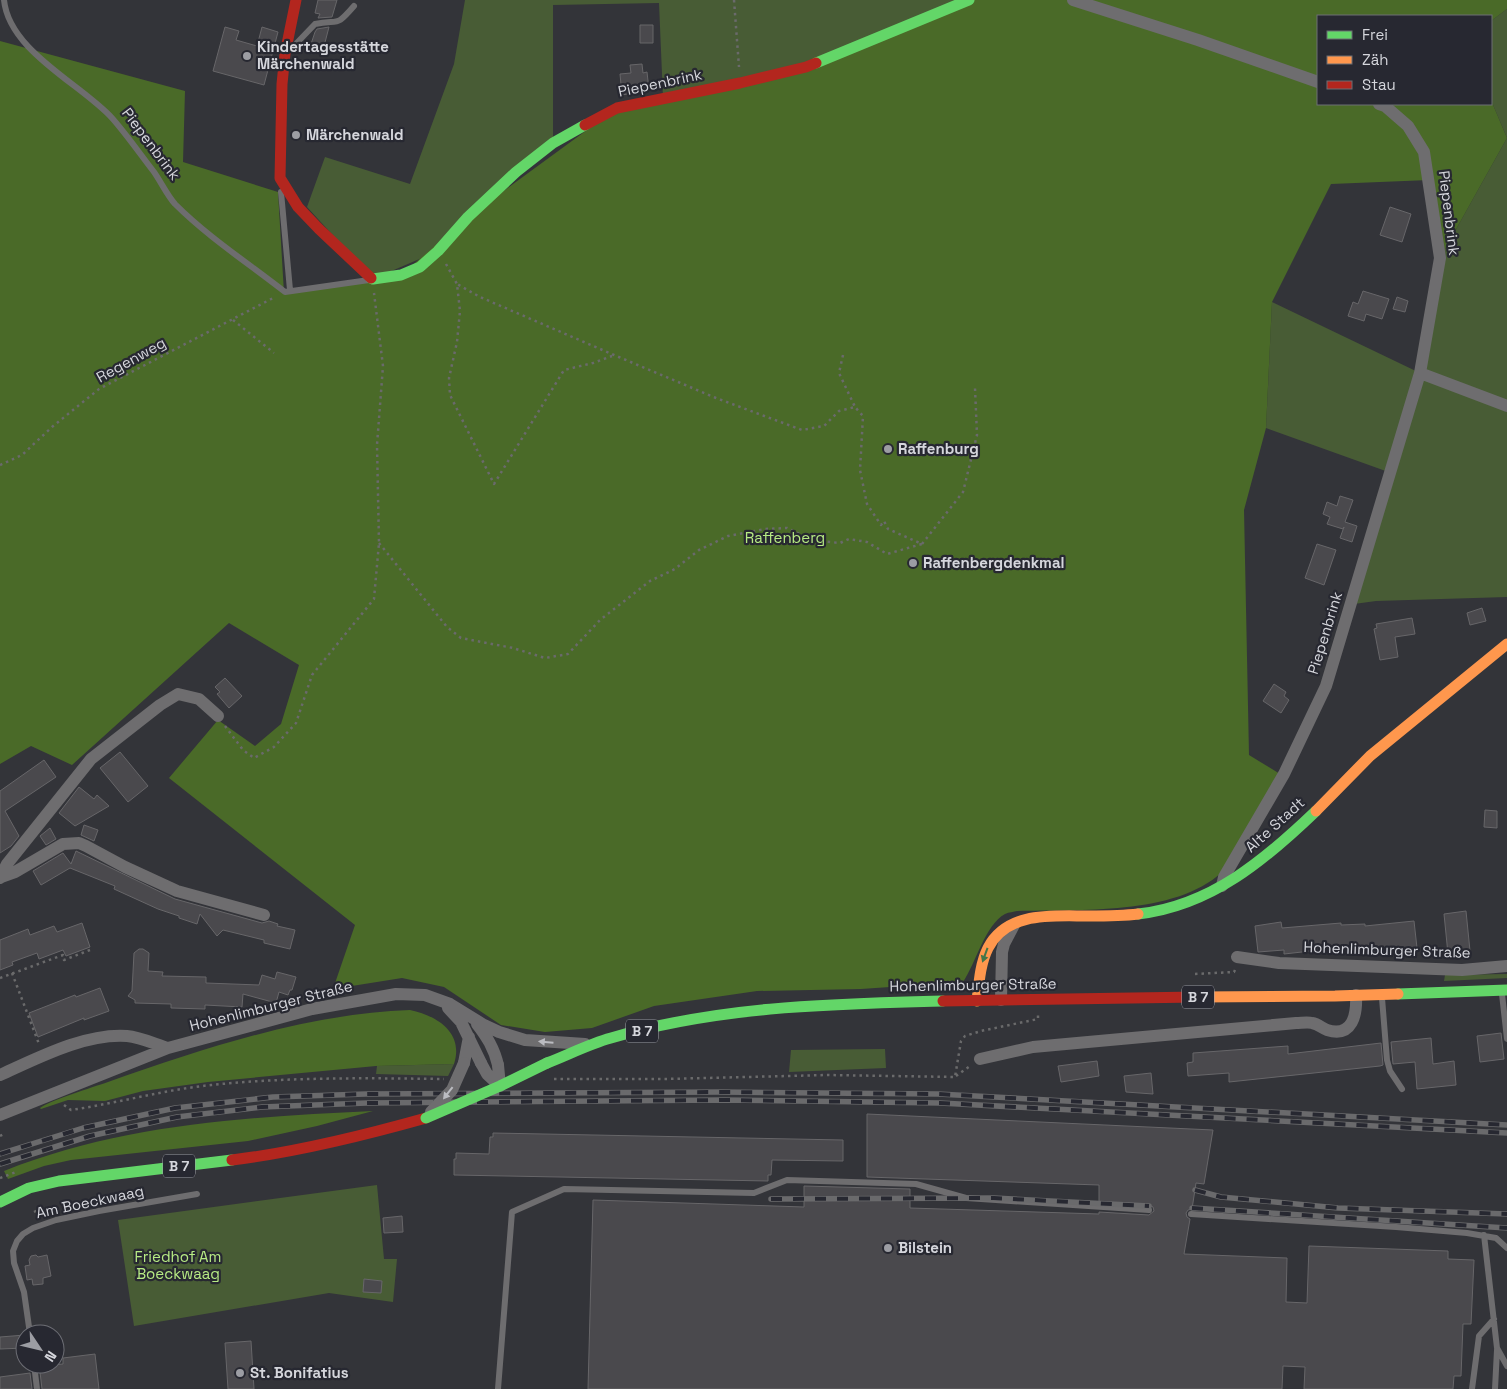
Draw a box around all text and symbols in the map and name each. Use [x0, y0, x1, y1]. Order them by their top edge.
legend [1317, 15, 1492, 105]
text: Frei [1362, 25, 1388, 44]
place label: Kindertagesstätte Märchenwald [257, 37, 389, 73]
marker: Kindertagesstätte Märchenwald [241, 50, 253, 62]
text: Zäh [1362, 50, 1388, 69]
street label: Piepenbrink [616, 64, 704, 101]
text: Stau [1362, 75, 1396, 94]
street label: Piepenbrink [118, 104, 185, 184]
place label: Märchenwald [306, 125, 404, 144]
marker: Märchenwald [290, 129, 302, 141]
street label: Piepenbrink [1435, 169, 1464, 257]
street label: Regenweg [93, 333, 169, 386]
place label: Raffenburg [898, 439, 979, 458]
marker: Raffenburg [882, 443, 894, 455]
park label: Raffenberg [745, 528, 825, 547]
place label: Raffenbergdenkmal [923, 553, 1065, 572]
marker: Raffenbergdenkmal [907, 557, 919, 569]
street label: Piepenbrink [1303, 589, 1346, 677]
street label: Alte Stadt [1241, 793, 1308, 856]
street label: Hohenlimburger Straße [1303, 937, 1471, 962]
one-way arrow [981, 948, 988, 963]
street label: Hohenlimburger Straße [889, 974, 1057, 995]
street label: Hohenlimburger Straße [187, 976, 354, 1035]
road number: B 7 [1182, 986, 1214, 1009]
road number: B 7 [626, 1019, 658, 1042]
one-way arrow [538, 1038, 554, 1046]
one-way arrow [443, 1086, 454, 1099]
road number: B 7 [163, 1154, 195, 1178]
street label: Am Boeckwaag [34, 1181, 146, 1222]
place label: Bilstein [898, 1238, 952, 1257]
marker: Bilstein [882, 1242, 894, 1254]
park label: Friedhof Am Boeckwaag [135, 1247, 221, 1283]
north arrow [15, 1324, 65, 1374]
text: N [41, 1347, 61, 1365]
place label: St. Bonifatius [250, 1363, 349, 1382]
marker: St. Bonifatius [234, 1367, 246, 1379]

